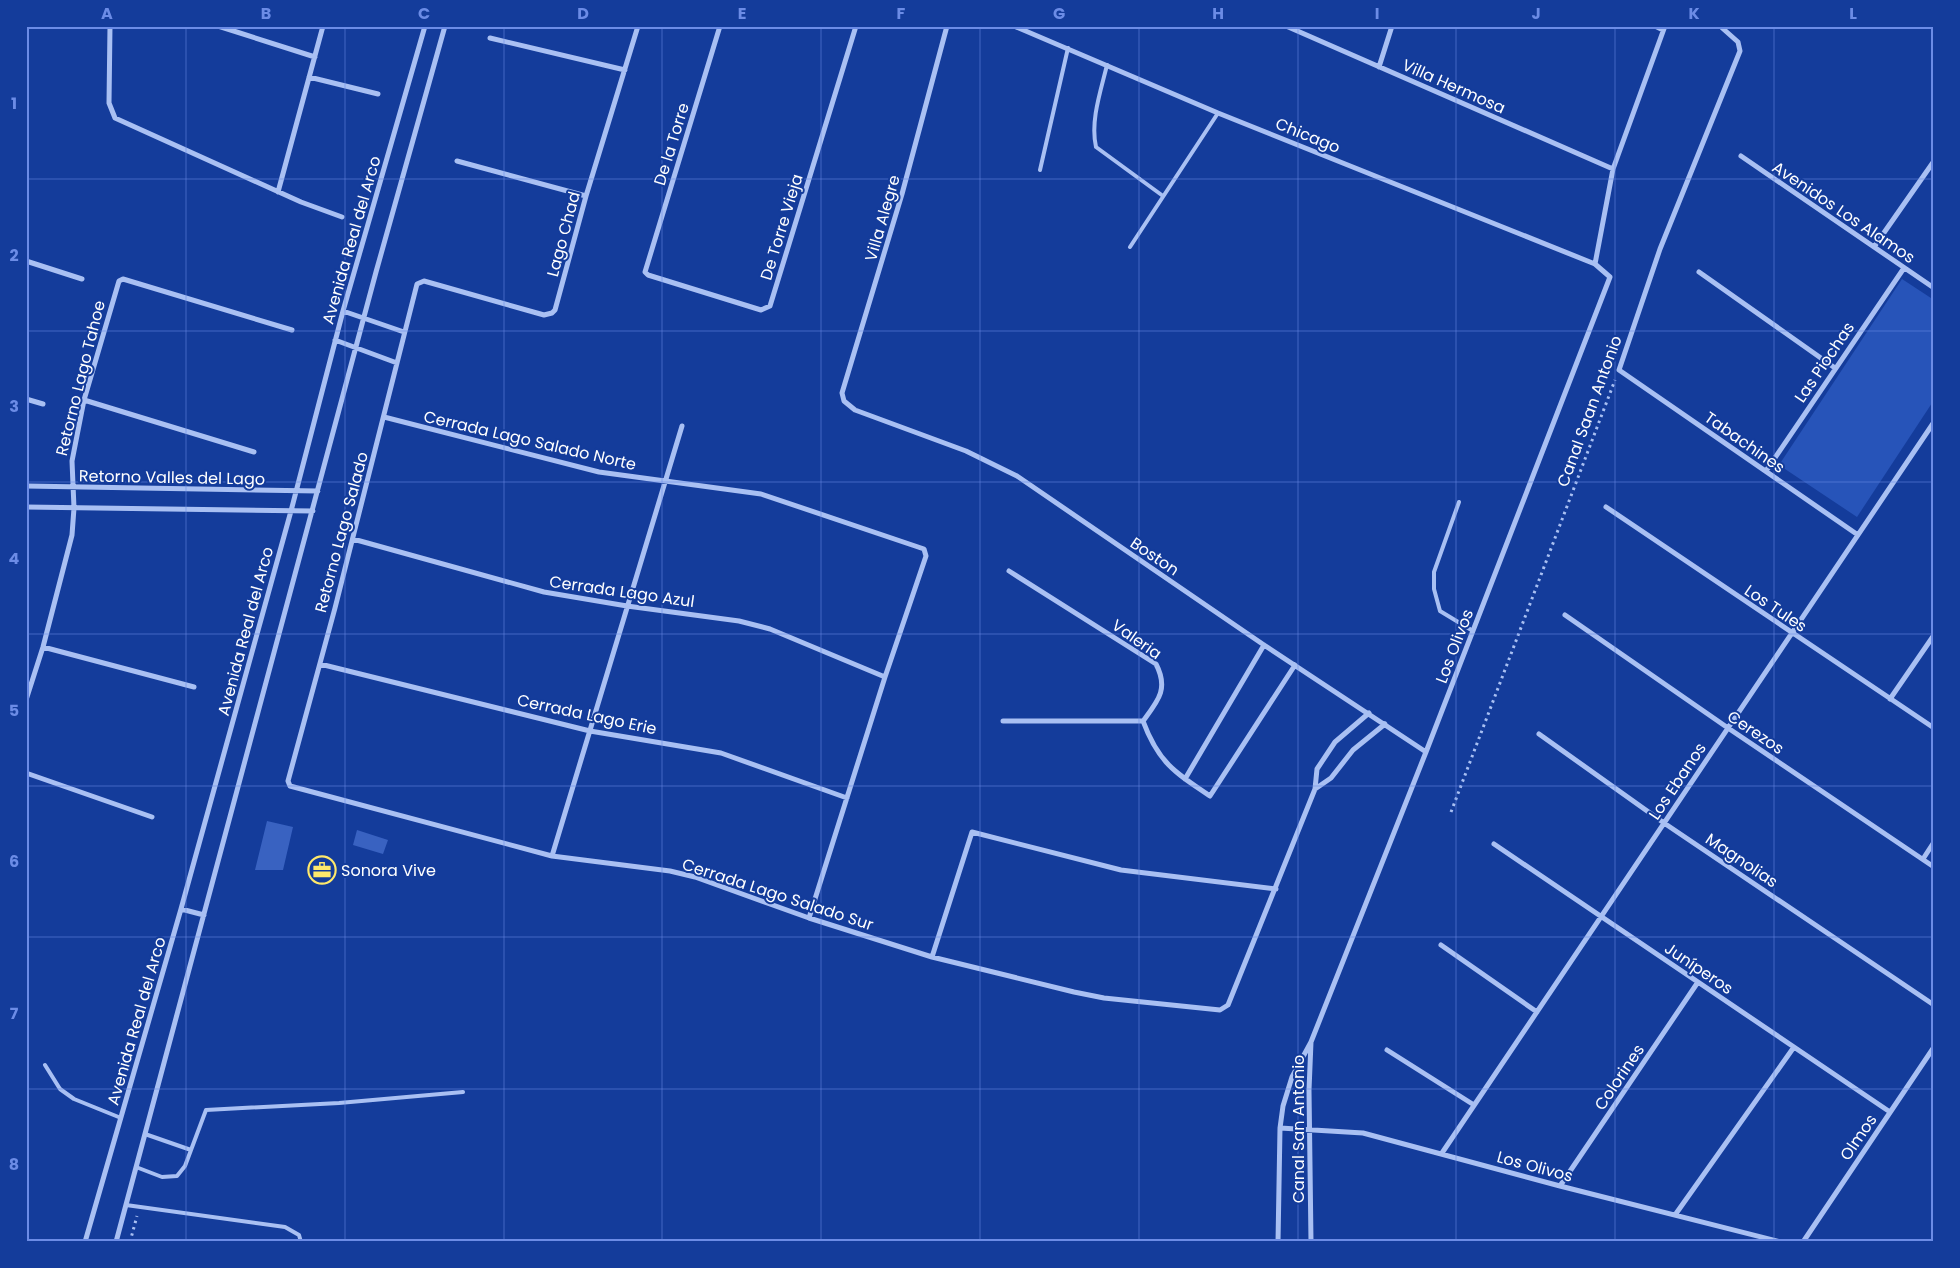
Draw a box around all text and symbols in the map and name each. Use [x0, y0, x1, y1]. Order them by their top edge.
text: A [101, 2, 113, 25]
text: B [261, 2, 271, 25]
text: C [418, 2, 430, 25]
text: D [577, 2, 589, 25]
text: E [738, 2, 746, 25]
text: F [897, 2, 906, 25]
text: G [1053, 2, 1065, 25]
text: H [1212, 2, 1224, 25]
text: I [1375, 2, 1379, 25]
text: J [1531, 2, 1541, 25]
text: K [1688, 2, 1700, 25]
text: L [1849, 2, 1857, 25]
street label: Villa Hermosa [1399, 53, 1509, 119]
text: 1 [11, 92, 17, 115]
street label: De la Torre [648, 100, 695, 188]
street label: Chicago [1272, 112, 1344, 159]
street label: Avenida Real del Arco [316, 153, 387, 327]
street label: Avenidos Los Alamos [1768, 156, 1920, 269]
street label: De Torre Vieja [754, 171, 809, 283]
street label: Villa Alegre [859, 172, 906, 264]
street label: Lago Chad [541, 189, 586, 279]
text: 2 [9, 244, 19, 267]
street label: Retorno Lago Tahoe [50, 298, 111, 458]
street label: Las Piochas [1789, 317, 1860, 407]
street label: Canal Saan Antonio [1551, 332, 1628, 490]
text: 3 [9, 395, 19, 418]
street label: Cerrada Lago Salado Norte [421, 405, 638, 476]
street label: Tabachines [1700, 406, 1790, 479]
street label: Retorno Lago Salado [309, 449, 374, 615]
street label: Retorno Valles del Lago [79, 464, 265, 491]
street label: Boston [1126, 532, 1184, 581]
street label: Avenida Real del Arco [212, 544, 279, 718]
text: 4 [9, 547, 20, 570]
street label: Cerrada Lago Azul [548, 570, 696, 613]
street label: Los Tules [1740, 579, 1812, 638]
street label: Los Olivos [1430, 606, 1479, 687]
street label: Valeria [1107, 614, 1166, 665]
street label: Cerrada Lago Erie [515, 688, 659, 741]
text: 5 [9, 699, 19, 722]
street label: Cerezos [1723, 705, 1789, 760]
street label: Los Ebanos [1643, 738, 1712, 824]
street label: Magnolias [1701, 828, 1783, 893]
text: 6 [9, 850, 19, 873]
street label: Cerrada Lago Salado Sur [679, 853, 876, 936]
office icon: Sonora Vive [307, 855, 337, 885]
place label: Sonora Vive [341, 859, 436, 882]
street label: Avenida Real del Arco [101, 934, 172, 1108]
street label: Juníperos [1660, 937, 1738, 1000]
text: 7 [10, 1002, 19, 1025]
street label: Colorines [1589, 1040, 1650, 1115]
street label: Canal San Antonio [1287, 1055, 1310, 1203]
street label: Olmos [1834, 1109, 1882, 1165]
street label: Los Olivos [1494, 1145, 1575, 1188]
text: 8 [9, 1153, 19, 1176]

